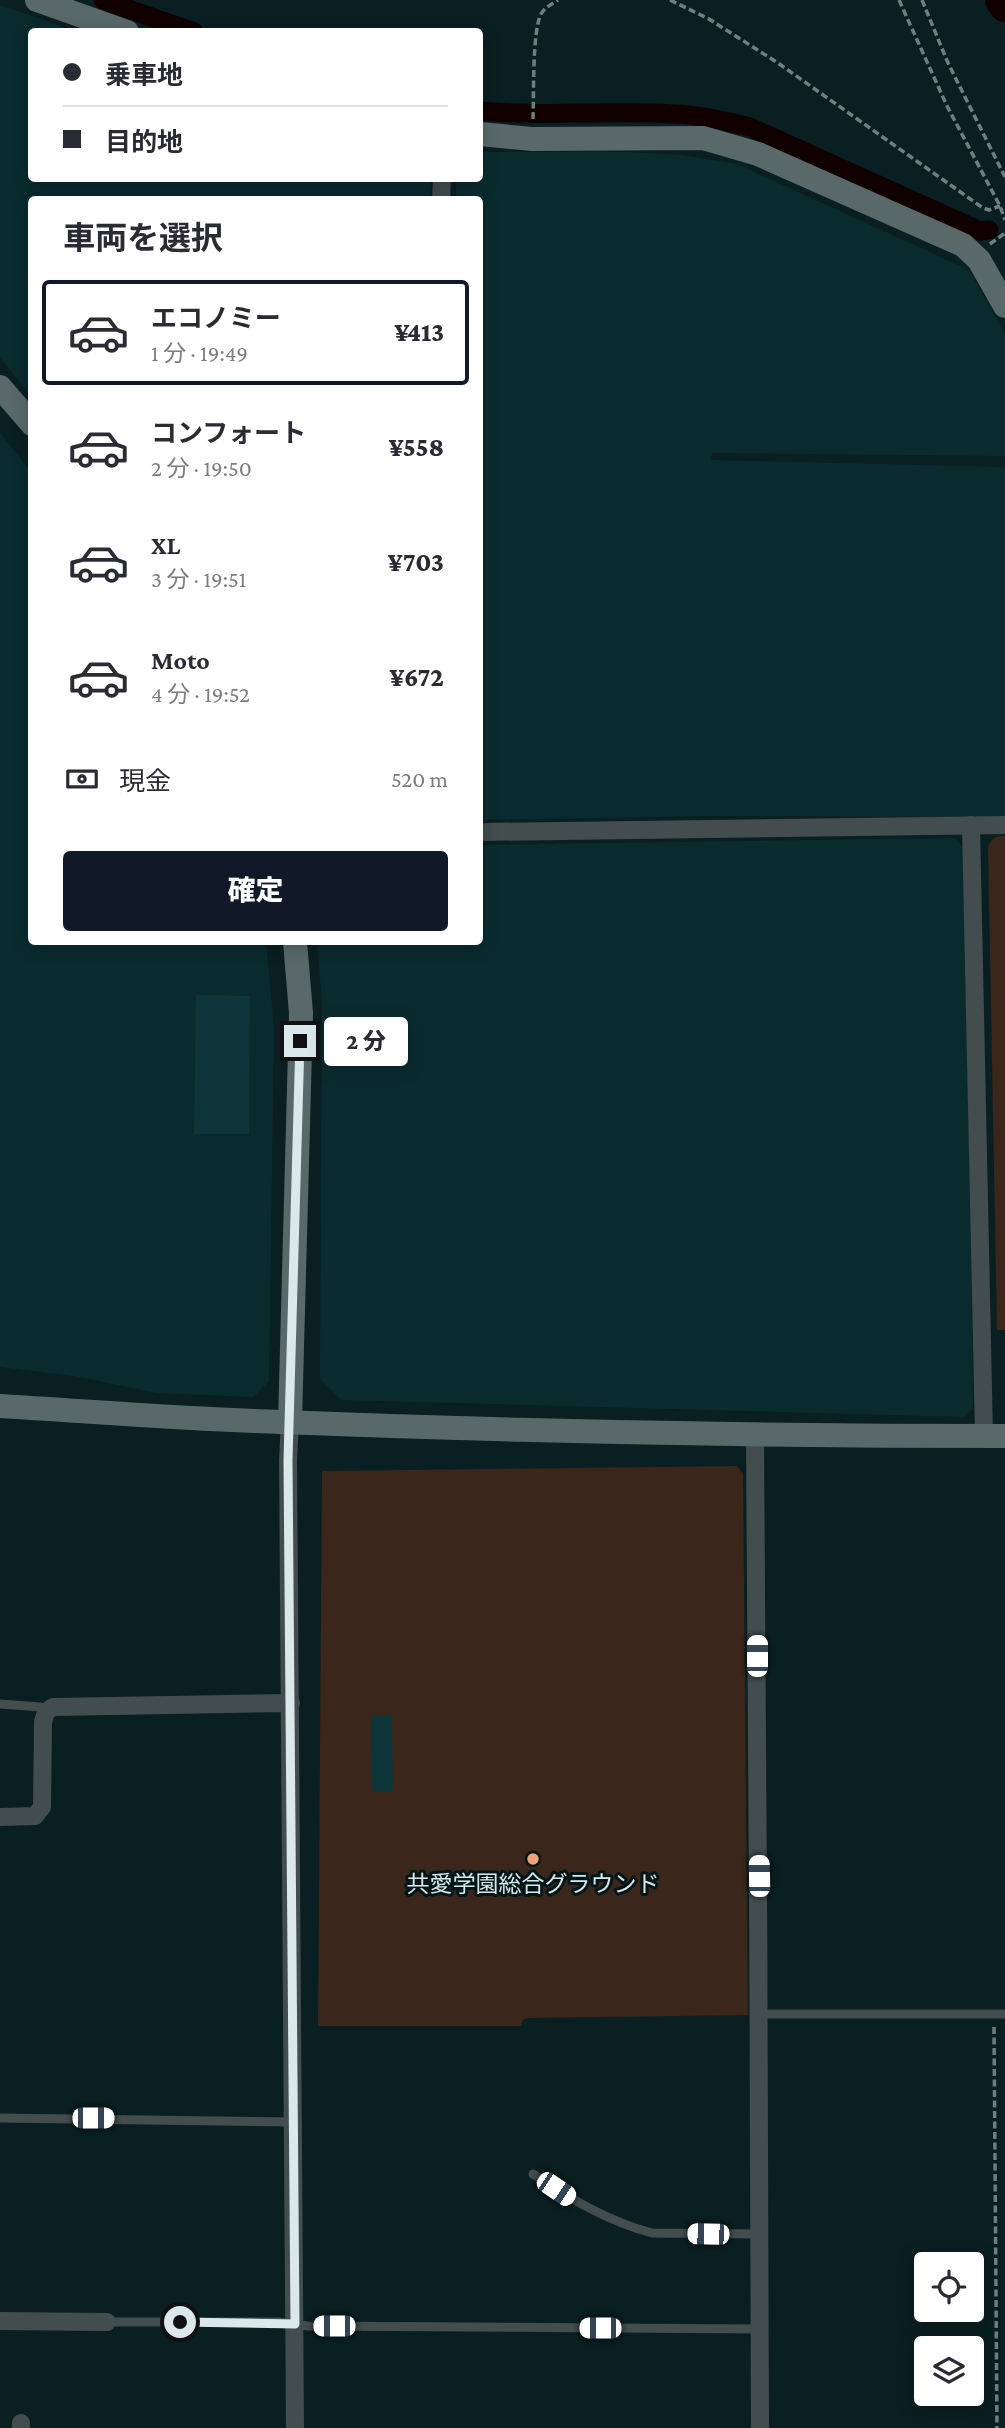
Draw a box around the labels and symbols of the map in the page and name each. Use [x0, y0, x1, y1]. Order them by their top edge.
callout: 2 分 [324, 1016, 408, 1066]
route end [284, 1025, 316, 1057]
car [747, 1635, 768, 1677]
marker: 共愛学園総合グラウンド [525, 1851, 541, 1867]
car [749, 1855, 770, 1897]
place label: 共愛学園総合グラウンド [407, 1871, 660, 1897]
car [73, 2108, 115, 2129]
car [533, 2169, 580, 2209]
car [687, 2223, 730, 2245]
route start [164, 2306, 196, 2338]
car [314, 2316, 356, 2337]
car [580, 2318, 622, 2339]

